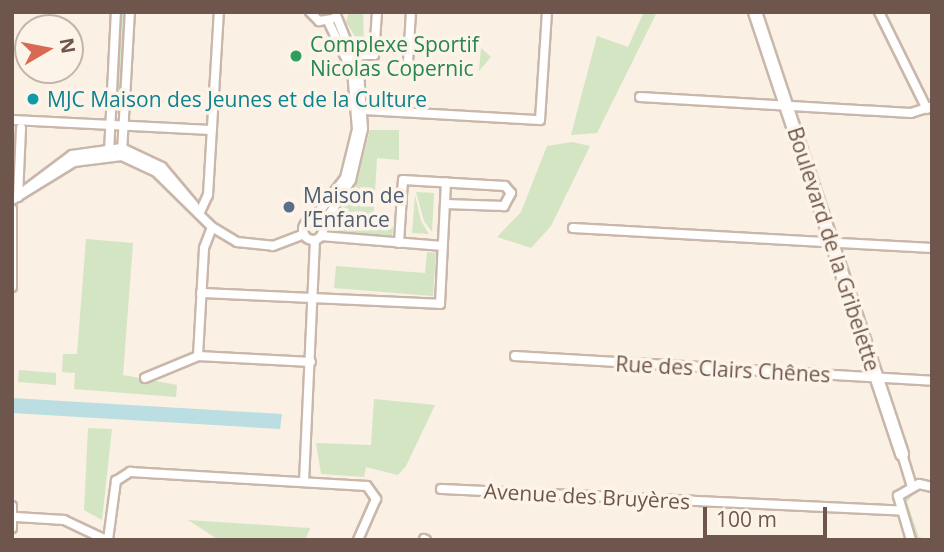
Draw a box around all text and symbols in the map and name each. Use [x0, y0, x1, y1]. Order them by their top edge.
north arrow [14, 14, 84, 84]
place label: Complexe Sportif Nicolas Copernic [310, 31, 479, 81]
text: N [54, 36, 82, 56]
marker: Complexe Sportif Nicolas Copernic [288, 48, 304, 64]
place label: MJC Maison des Jeunes et de la Culture [47, 86, 427, 112]
marker: MJC Maison des Jeunes et de la Culture [25, 91, 41, 107]
street label: Boulevard de la Gribelette [783, 124, 885, 374]
place label: Maison de l’Enfance [303, 182, 404, 232]
marker: Maison de l’Enfance [281, 199, 297, 215]
street label: Rue des Clairs Chênes [615, 351, 831, 387]
street label: Avenue des Bruyères [483, 478, 691, 514]
scale bar [706, 492, 830, 536]
text: 100 m [716, 505, 777, 533]

